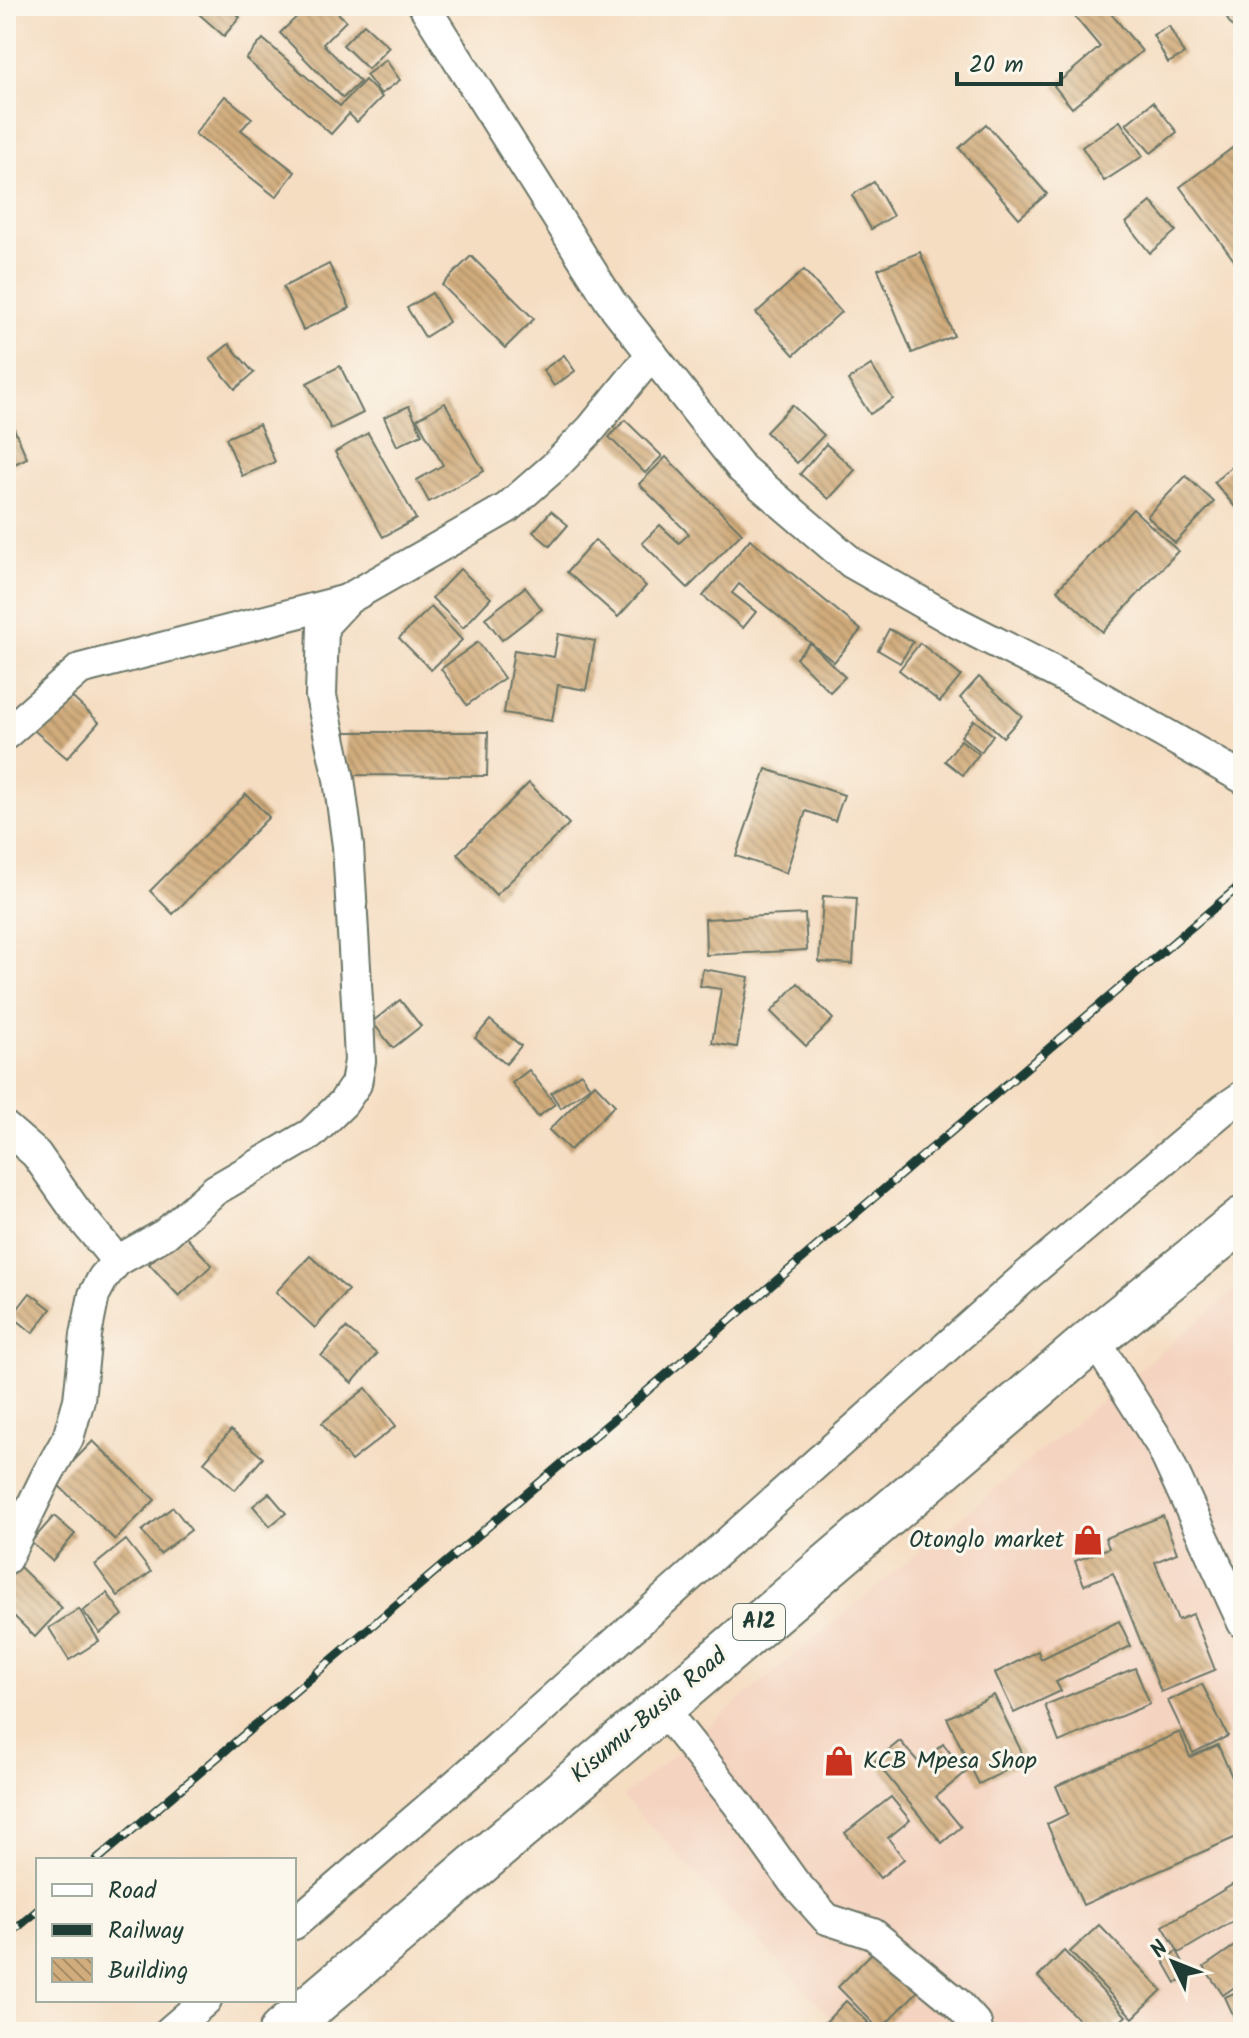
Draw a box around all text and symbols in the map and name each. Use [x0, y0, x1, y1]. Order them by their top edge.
scale bar [957, 36, 1061, 86]
text: 20 m [969, 46, 1024, 85]
place label: Otonglo market [909, 1521, 1065, 1560]
shop icon: Otonglo market [1071, 1523, 1105, 1557]
road number: A12 [733, 1604, 785, 1640]
street label: Kisumu-Busia Road [562, 1638, 737, 1794]
place label: KCB Mpesa Shop [863, 1742, 1037, 1781]
shop icon: KCB Mpesa Shop [822, 1744, 856, 1778]
legend [36, 1858, 296, 2002]
text: Road [108, 1872, 157, 1911]
text: Railway [108, 1912, 184, 1951]
north arrow [1133, 1922, 1213, 2002]
text: N [1143, 1933, 1178, 1967]
text: Building [108, 1952, 188, 1991]

